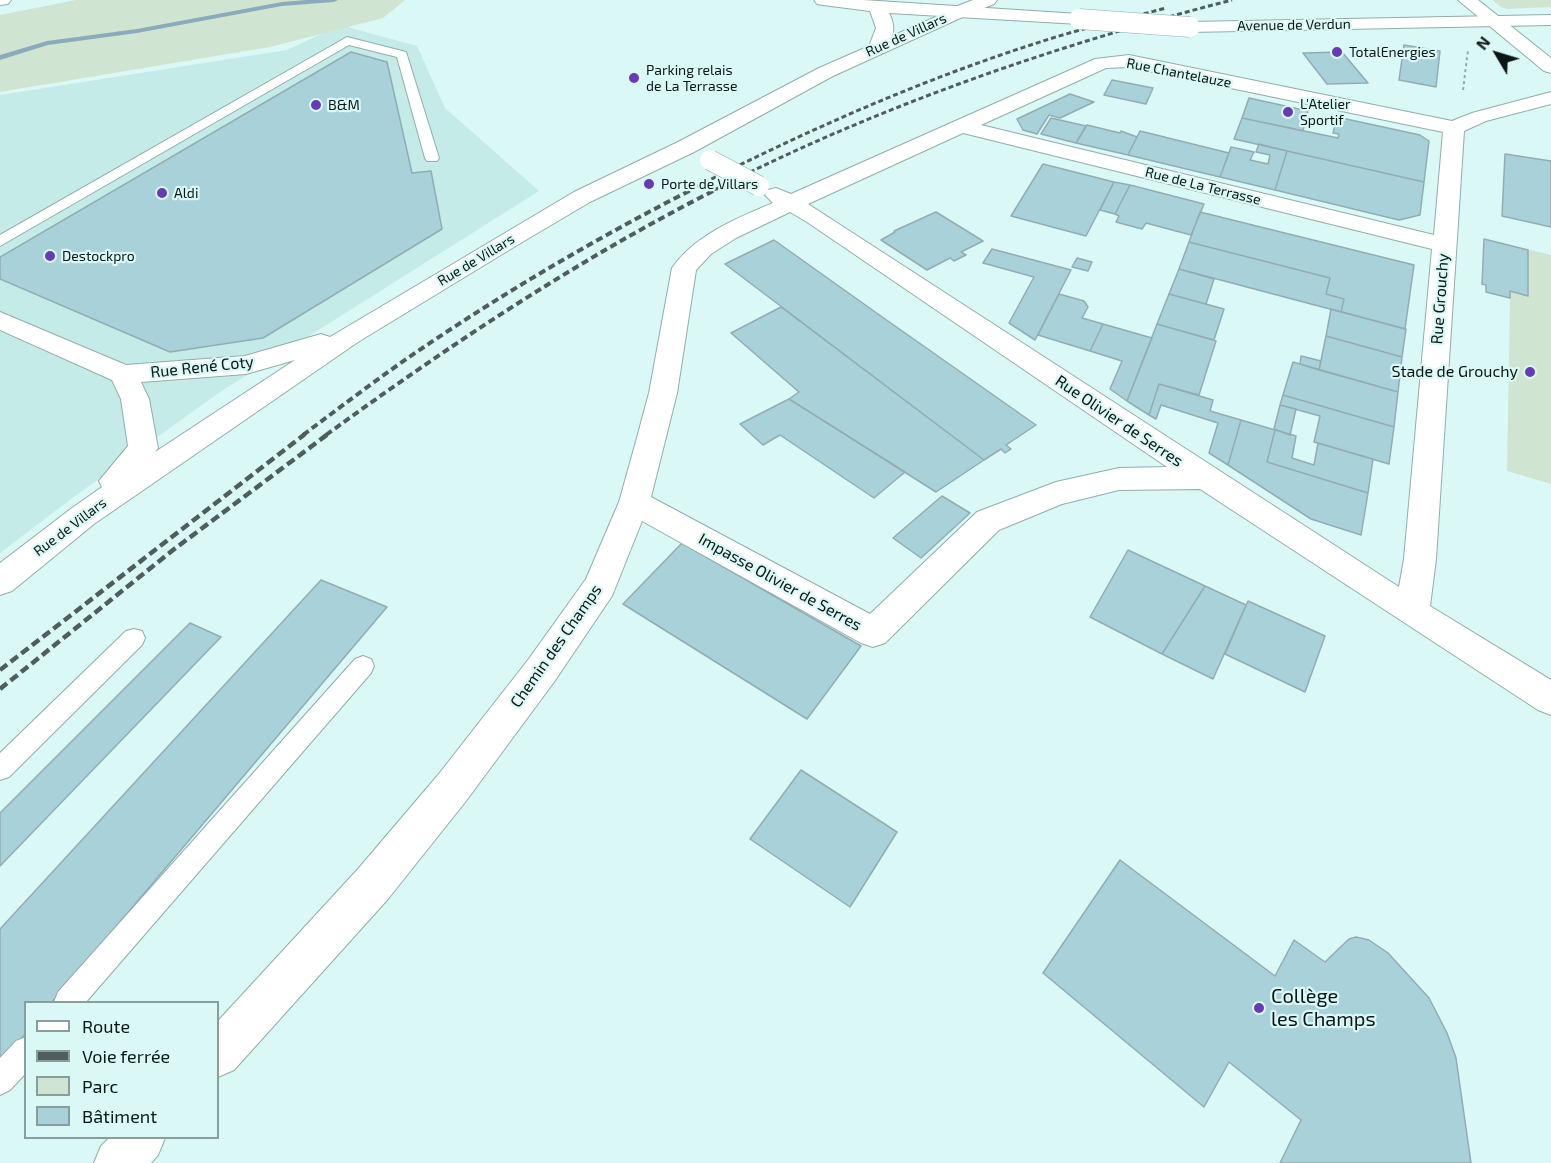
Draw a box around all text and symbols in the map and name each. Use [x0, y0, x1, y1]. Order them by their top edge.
street label: Rue de Villars [863, 10, 949, 60]
street label: Avenue de Verdun [1237, 16, 1351, 34]
north arrow [1467, 24, 1527, 84]
text: N [1471, 32, 1493, 53]
place label: TotalEnergies [1349, 44, 1436, 60]
marker: TotalEnergies [1330, 45, 1344, 59]
street label: Rue Chantelauze [1125, 55, 1233, 91]
place label: Parking relais de La Terrasse [646, 62, 737, 94]
marker: Parking relais de La Terrasse [627, 71, 641, 85]
place label: L'Atelier Sportif [1300, 96, 1351, 128]
place label: B&M [328, 97, 360, 113]
marker: B&M [309, 98, 323, 112]
marker: L'Atelier Sportif [1281, 105, 1295, 119]
street label: Rue de La Terrasse [1143, 163, 1263, 209]
place label: Porte de Villars [661, 176, 758, 192]
marker: Porte de Villars [642, 177, 656, 191]
place label: Aldi [174, 185, 198, 201]
marker: Aldi [155, 186, 169, 200]
street label: Rue de Villars [435, 230, 517, 290]
place label: Destockpro [62, 248, 135, 264]
marker: Destockpro [43, 249, 57, 263]
street label: Rue Grouchy [1427, 253, 1453, 345]
street label: Rue René Coty [149, 352, 255, 382]
place label: Stade de Grouchy [1392, 362, 1518, 382]
marker: Stade de Grouchy [1523, 365, 1537, 379]
street label: Rue Olivier de Serres [1052, 371, 1186, 471]
street label: Rue de Villars [30, 494, 110, 560]
street label: Impasse Olivier de Serres [695, 529, 865, 635]
street label: Chemin des Champs [506, 581, 606, 711]
place label: Collège les Champs [1271, 984, 1376, 1031]
legend [24, 1001, 219, 1139]
marker: Collège les Champs [1252, 1001, 1266, 1015]
text: Route [82, 1015, 130, 1037]
text: Voie ferrée [82, 1045, 170, 1067]
text: Parc [82, 1075, 118, 1097]
text: Bâtiment [82, 1105, 157, 1127]

